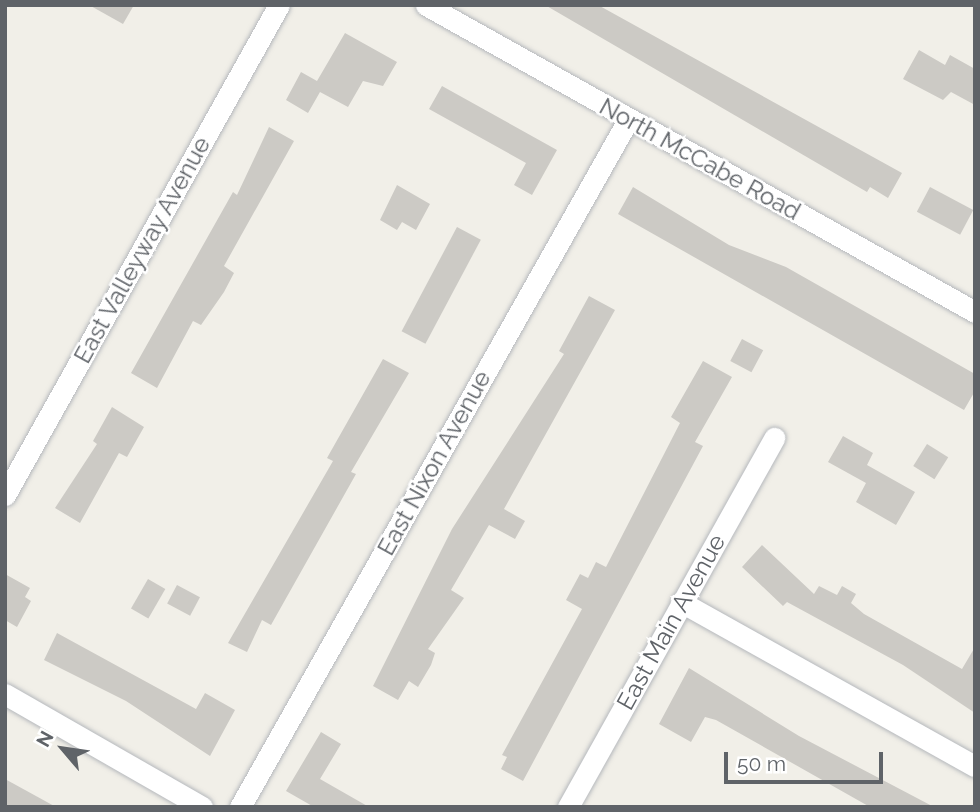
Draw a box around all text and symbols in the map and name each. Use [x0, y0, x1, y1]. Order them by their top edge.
street label: North McCabe Road [595, 92, 805, 226]
street label: East Valleyway Avenue [67, 131, 217, 369]
street label: East Nixon Avenue [371, 365, 497, 561]
street label: East Main Avenue [611, 529, 731, 715]
north arrow [28, 714, 98, 784]
text: N [31, 727, 58, 750]
scale bar [728, 738, 887, 782]
text: 50 m [737, 751, 786, 776]

